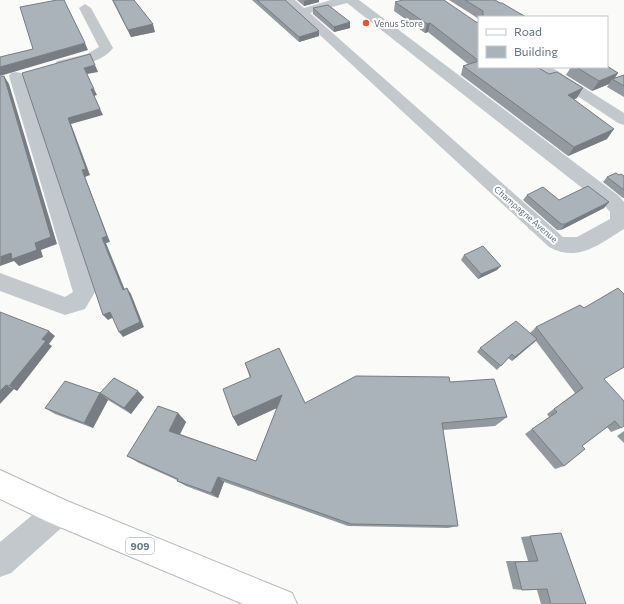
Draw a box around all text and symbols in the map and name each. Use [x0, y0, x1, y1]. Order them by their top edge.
legend [478, 16, 608, 68]
marker: Venus Store [361, 18, 371, 28]
place label: Venus Store [374, 18, 423, 29]
text: Road [514, 24, 542, 38]
text: Building [514, 44, 558, 58]
street label: Champagne Avenue [492, 183, 560, 245]
road number: 909 [126, 538, 154, 554]

